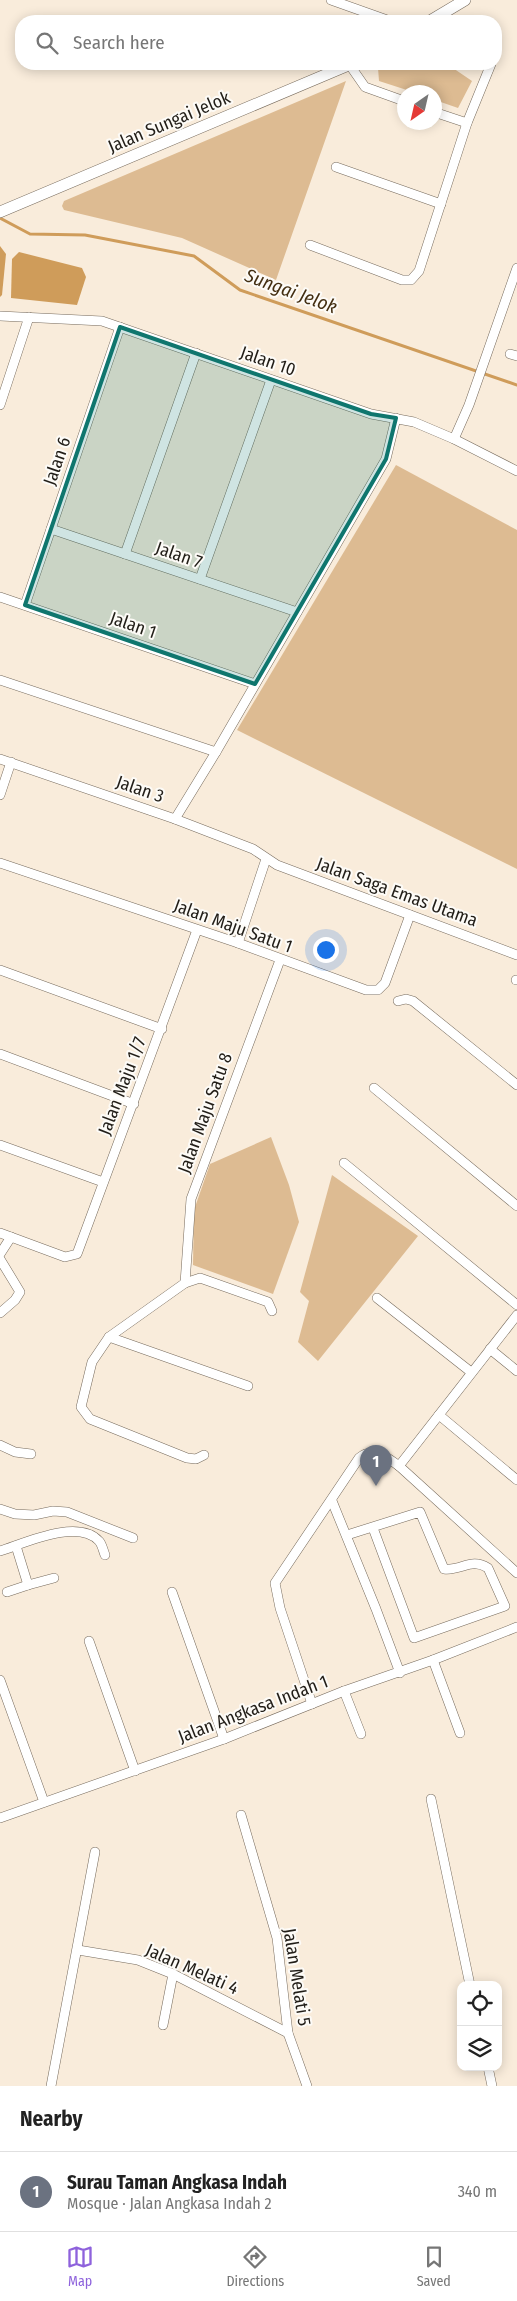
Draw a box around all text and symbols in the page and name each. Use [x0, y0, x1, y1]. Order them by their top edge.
search box [15, 15, 502, 70]
icon: search [33, 29, 61, 57]
text: Search here [73, 31, 165, 54]
north arrow [397, 85, 442, 130]
street label: Jalan Sungai Jelok [105, 86, 234, 158]
water label: Sungai Jelok [241, 263, 340, 318]
street label: Jalan 10 [237, 341, 299, 381]
street label: Jalan 6 [39, 434, 76, 488]
street label: Jalan 7 [153, 537, 205, 573]
street label: Jalan 1 [107, 607, 159, 643]
street label: Jalan 3 [113, 771, 167, 807]
street label: Jalan Saga Emas Utama [313, 853, 481, 931]
street label: Jalan Maju Satu 1 [171, 894, 295, 958]
your location [313, 937, 339, 963]
street label: Jalan Maju 1/7 [93, 1034, 151, 1138]
street label: Jalan Maju Satu 8 [173, 1050, 237, 1176]
pin: 1 [360, 1445, 392, 1486]
street label: Jalan Angkasa Indah 1 [175, 1670, 331, 1748]
street label: Jalan Melati 5 [278, 1926, 316, 2028]
street label: Jalan Melati 4 [142, 1939, 242, 1999]
map controls [457, 1981, 502, 2071]
button: locate [457, 1981, 502, 2026]
button: layers [457, 2026, 502, 2071]
text: Nearby [20, 2106, 82, 2132]
text: Surau Taman Angkasa Indah [67, 2171, 287, 2194]
text: 1 [33, 2182, 39, 2201]
text: 340 m [458, 2182, 497, 2201]
text: Mosque · Jalan Angkasa Indah 2 [67, 2194, 272, 2213]
tab: Map [66, 2243, 94, 2290]
tab: Directions [226, 2243, 284, 2290]
tab: Saved [417, 2243, 451, 2290]

